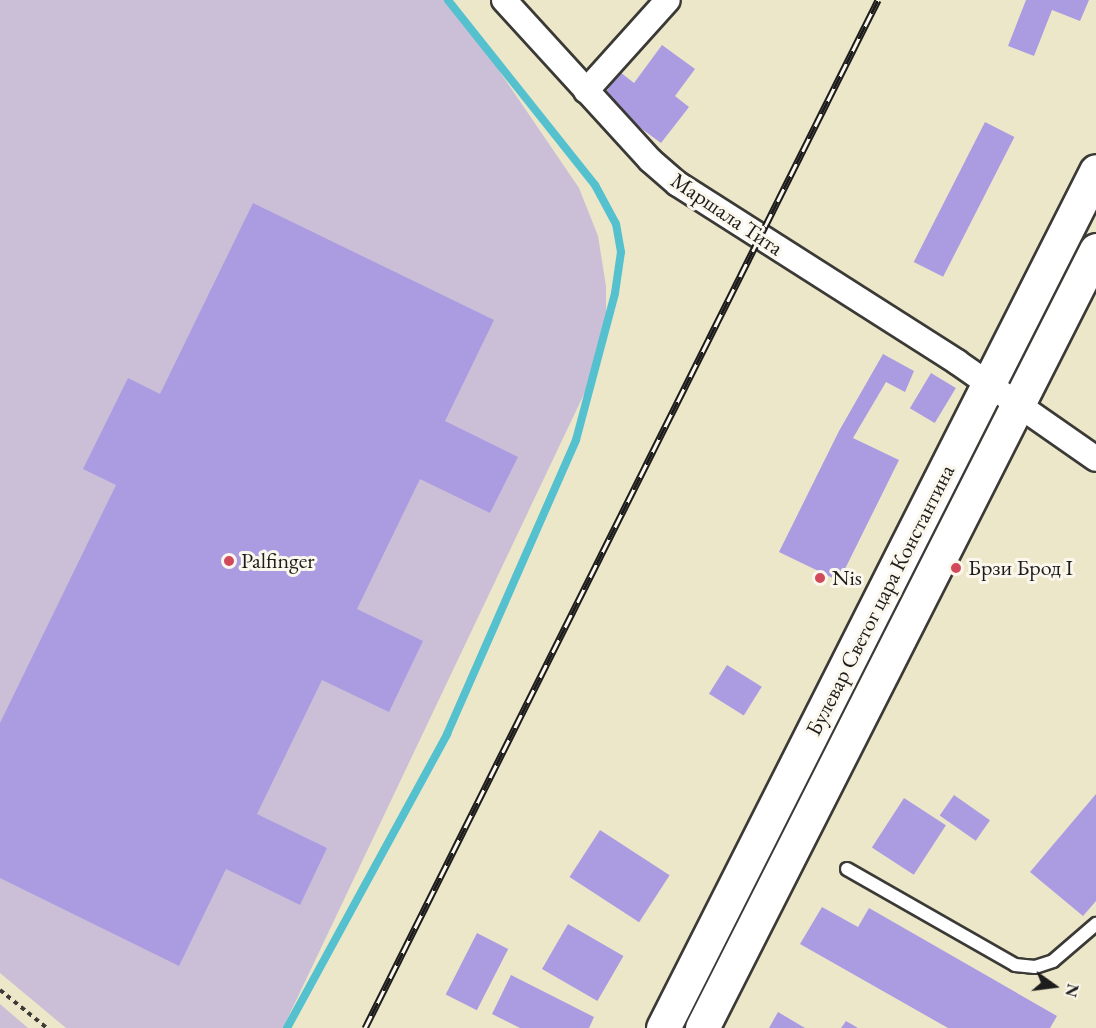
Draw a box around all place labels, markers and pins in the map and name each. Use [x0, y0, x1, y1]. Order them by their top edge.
place label: Palfinger [241, 548, 315, 574]
marker: Palfinger [222, 554, 236, 568]
place label: Брзи Брод I [968, 555, 1073, 581]
marker: Брзи Брод I [949, 561, 963, 575]
place label: Nis [832, 565, 862, 591]
marker: Nis [813, 571, 827, 585]

